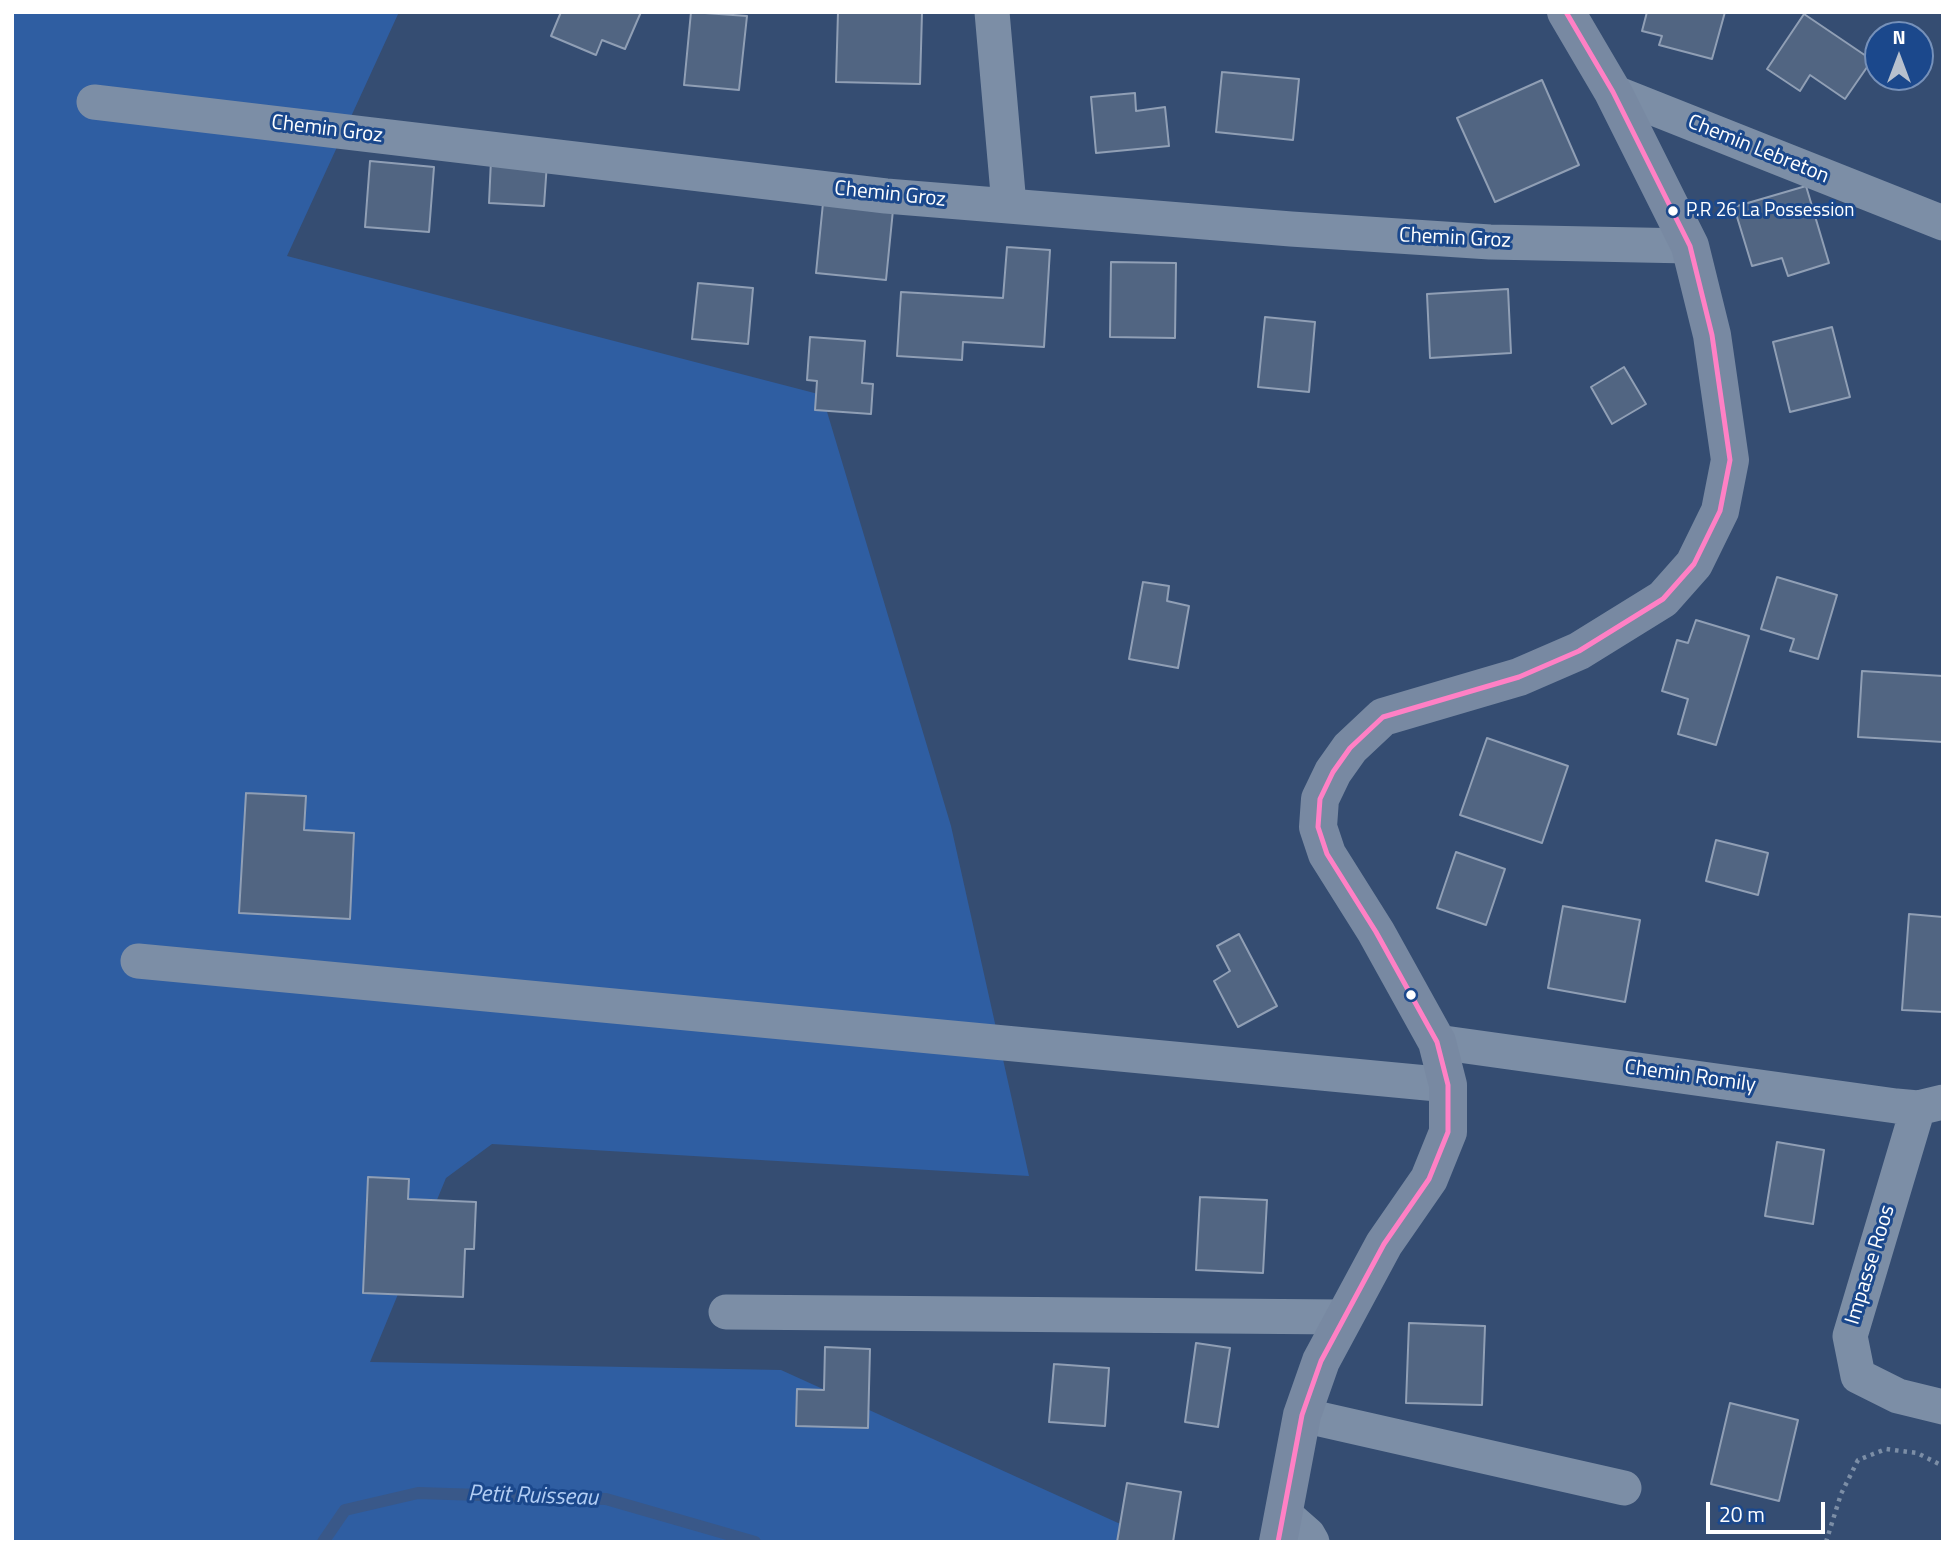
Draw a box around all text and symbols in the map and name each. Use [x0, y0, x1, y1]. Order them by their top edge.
north arrow [1864, 21, 1934, 91]
text: N [1892, 22, 1906, 51]
street label: Chemin Lebreton [1684, 110, 1832, 190]
street label: Chemin Groz [270, 111, 384, 149]
street label: Chemin Groz [833, 177, 947, 213]
place label: P.R 26 La Possession [1686, 200, 1855, 222]
marker: P.R 26 La Possession [1666, 204, 1680, 218]
street label: Chemin Groz [1398, 223, 1512, 255]
unlabelled marker [1404, 988, 1418, 1002]
street label: Chemin Romily [1623, 1055, 1757, 1099]
street label: Impasse Roos [1841, 1202, 1901, 1328]
water label: Petit Ruisseau [468, 1481, 598, 1513]
scale bar [1710, 1488, 1829, 1532]
text: 20 m [1719, 1498, 1765, 1530]

